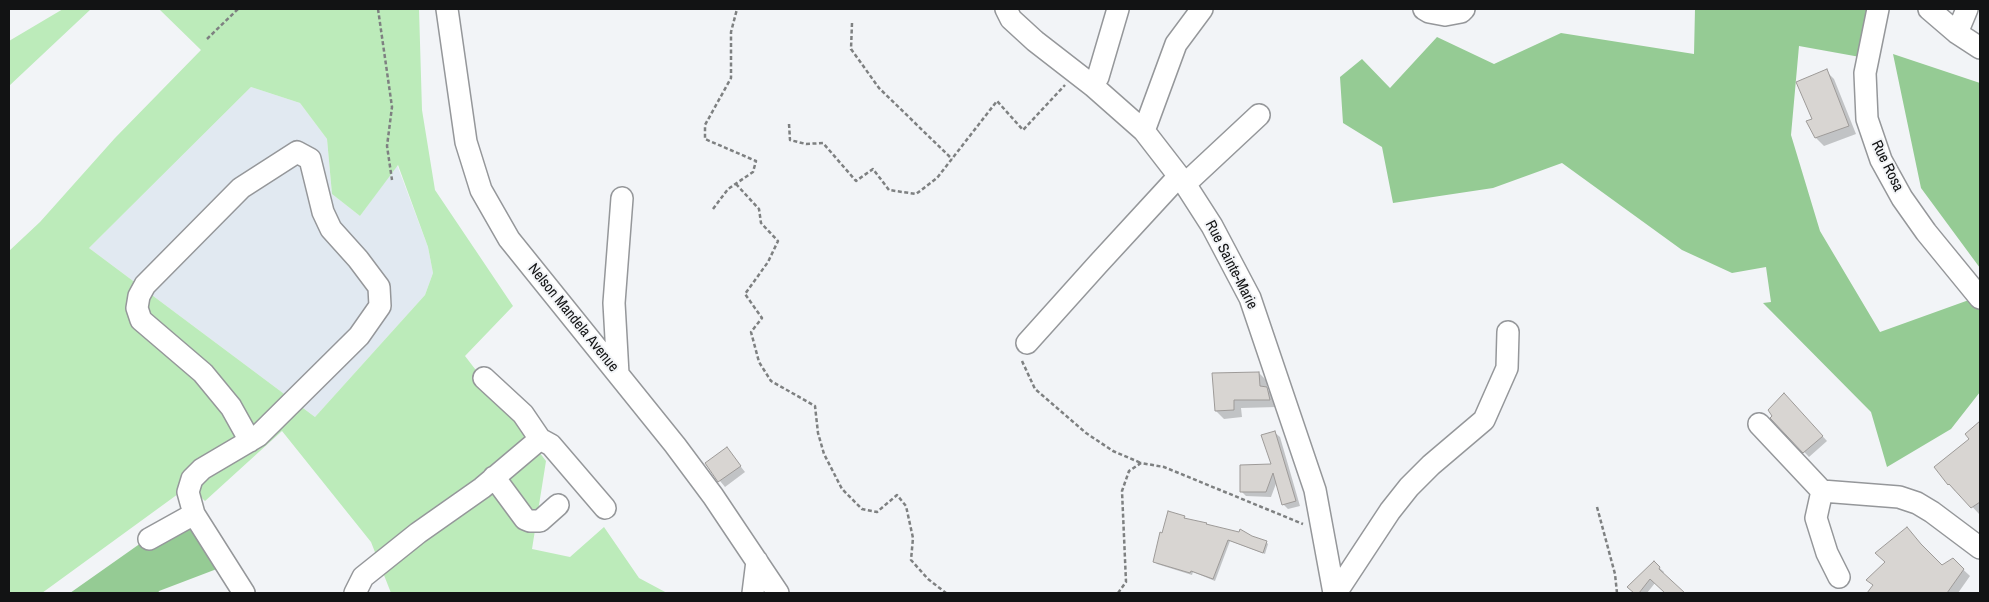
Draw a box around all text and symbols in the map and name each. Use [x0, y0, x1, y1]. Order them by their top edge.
street label: Rue Rosa [1867, 137, 1907, 195]
street label: Rue Sainte-Marie [1201, 218, 1261, 312]
street label: Nelson Mandela Avenue [524, 260, 622, 376]

